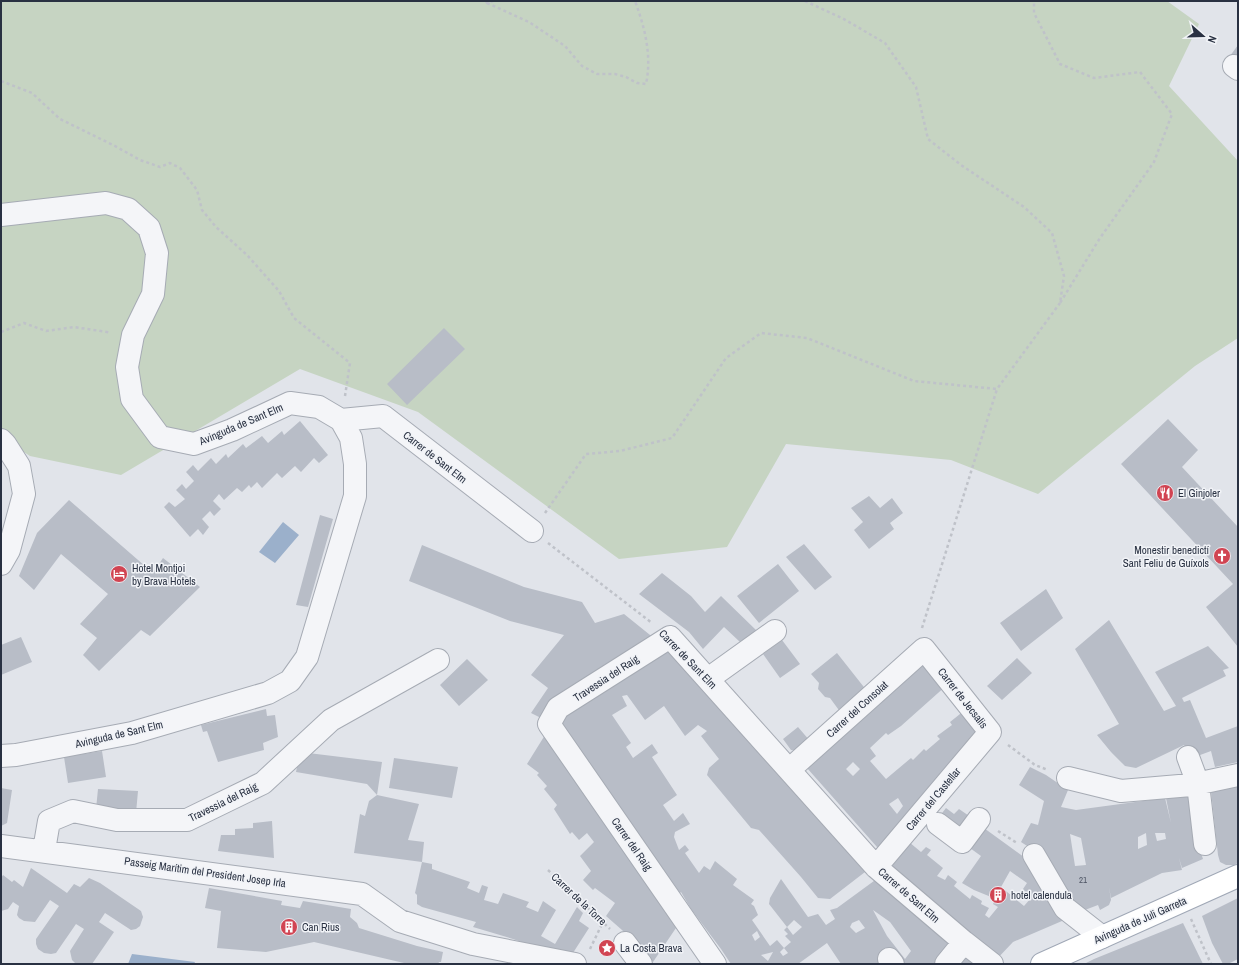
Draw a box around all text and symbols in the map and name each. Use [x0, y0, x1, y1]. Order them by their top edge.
north arrow [1183, 16, 1223, 56]
text: N [1205, 34, 1220, 45]
street label: Avinguda de Sant Elm [196, 400, 285, 448]
street label: Carrer de Sant Elm [400, 428, 470, 486]
restaurant icon: El Ginjoler [1155, 483, 1175, 503]
place label: El Ginjoler [1178, 486, 1220, 500]
place label: Monestir benedictí Sant Feliu de Guíxols [1123, 543, 1209, 570]
church icon: Monestir benedictí Sant Feliu de Guíxols [1212, 546, 1232, 566]
place label: Hotel Montjoi by Brava Hotels [132, 561, 196, 588]
hotel icon: Hotel Montjoi by Brava Hotels [109, 564, 129, 584]
street label: Carrer de Sant Elm [656, 626, 720, 692]
street label: Travessia del Raig [571, 652, 641, 704]
street label: Carrer de Jecsalis [935, 665, 991, 732]
street label: Carrer del Consolat [823, 677, 891, 740]
street label: Avinguda de Sant Elm [73, 717, 164, 751]
street label: Carrer del Castellar [903, 765, 963, 833]
street label: Travessia del Raig [186, 779, 260, 825]
street label: Carrer del Raig [609, 815, 655, 873]
street label: Passeig Marítim del President Josep Irla [123, 854, 287, 890]
street label: Carrer de Sant Elm [875, 864, 943, 926]
street label: Carrer de la Torre [548, 870, 610, 928]
house number: 21 [1079, 874, 1087, 886]
building icon: hotel calendula [988, 885, 1008, 905]
place label: hotel calendula [1011, 888, 1072, 902]
street label: Avinguda de Juli Garreta [1090, 893, 1189, 947]
building icon: Can Rius [279, 917, 299, 937]
place label: Can Rius [302, 920, 340, 934]
place icon: La Costa Brava [597, 938, 617, 958]
place label: La Costa Brava [620, 941, 682, 955]

